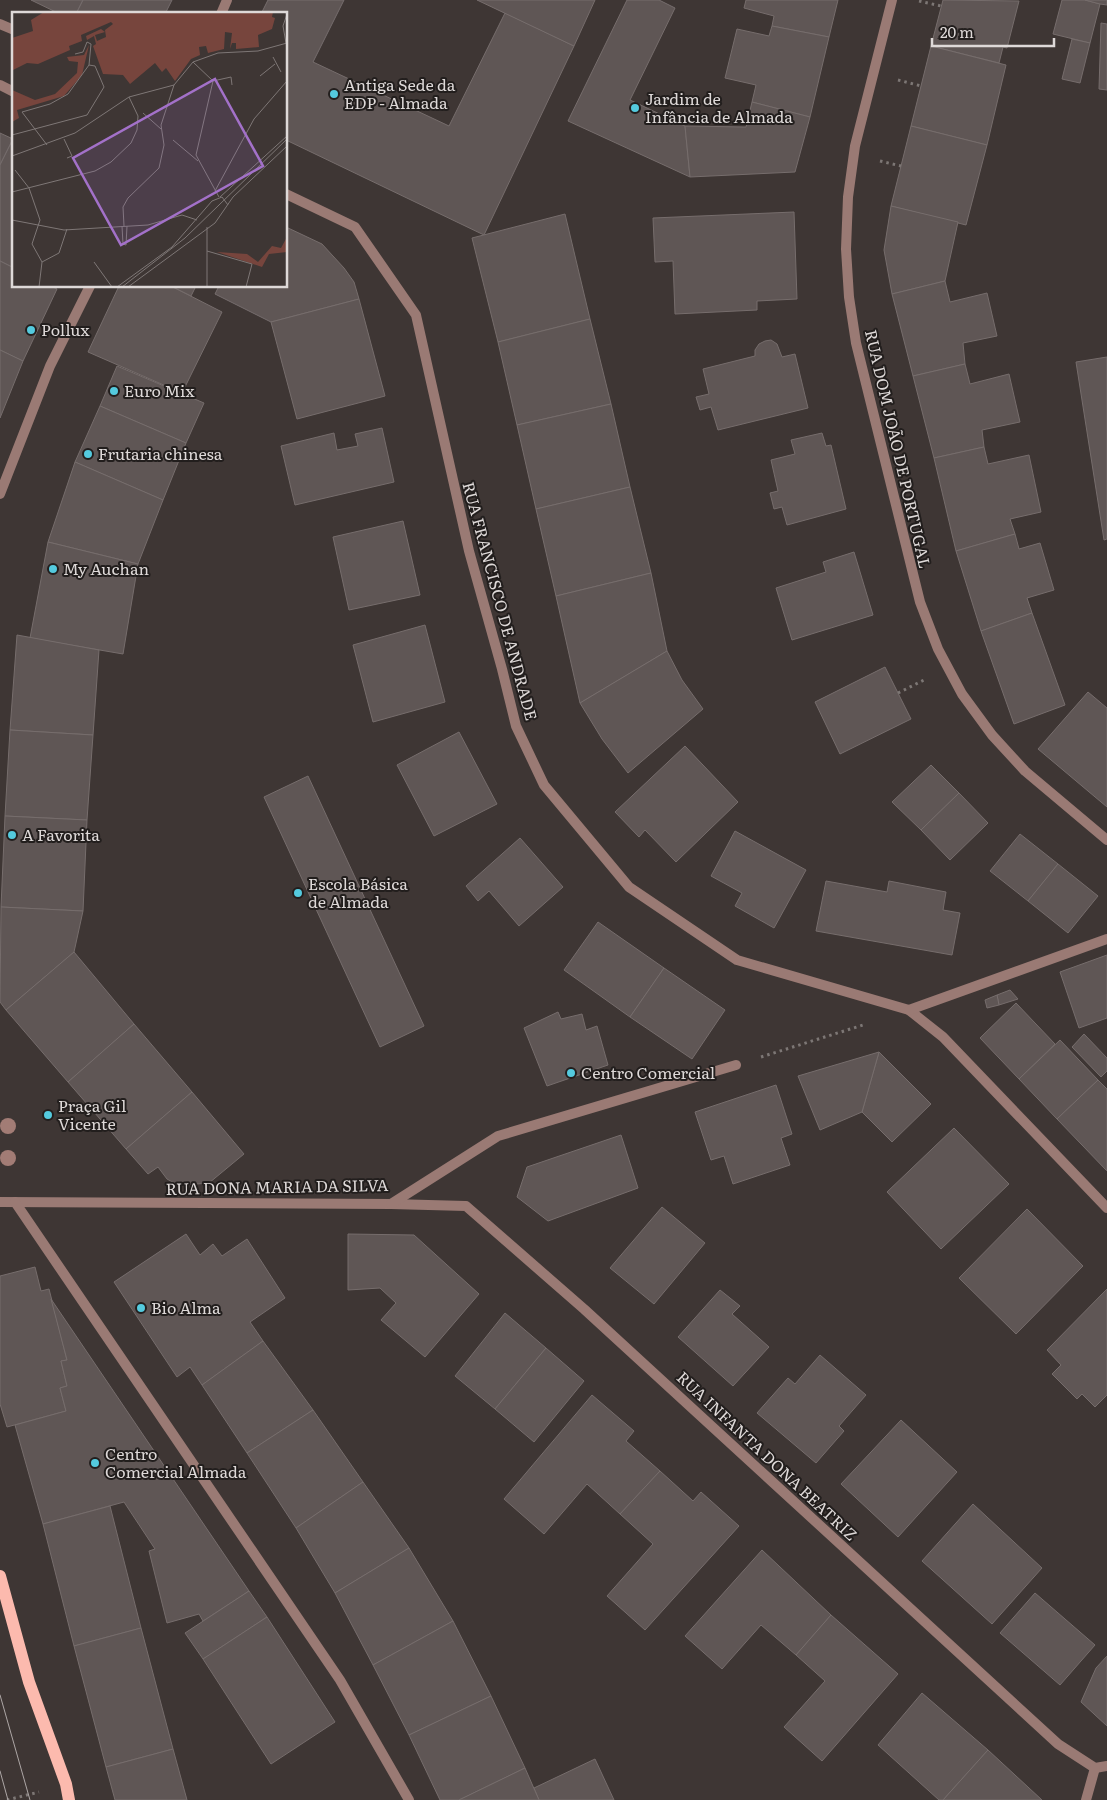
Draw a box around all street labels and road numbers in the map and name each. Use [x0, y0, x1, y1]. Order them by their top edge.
street label: RUA DOM JOÃO DE PORTUGAL [860, 327, 938, 570]
street label: RUA FRANCISCO DE ANDRADE [458, 479, 544, 723]
street label: RUA DONA MARIA DA SILVA [165, 1172, 389, 1200]
street label: RUA INFANTA DONA BEATRIZ [672, 1365, 863, 1546]

